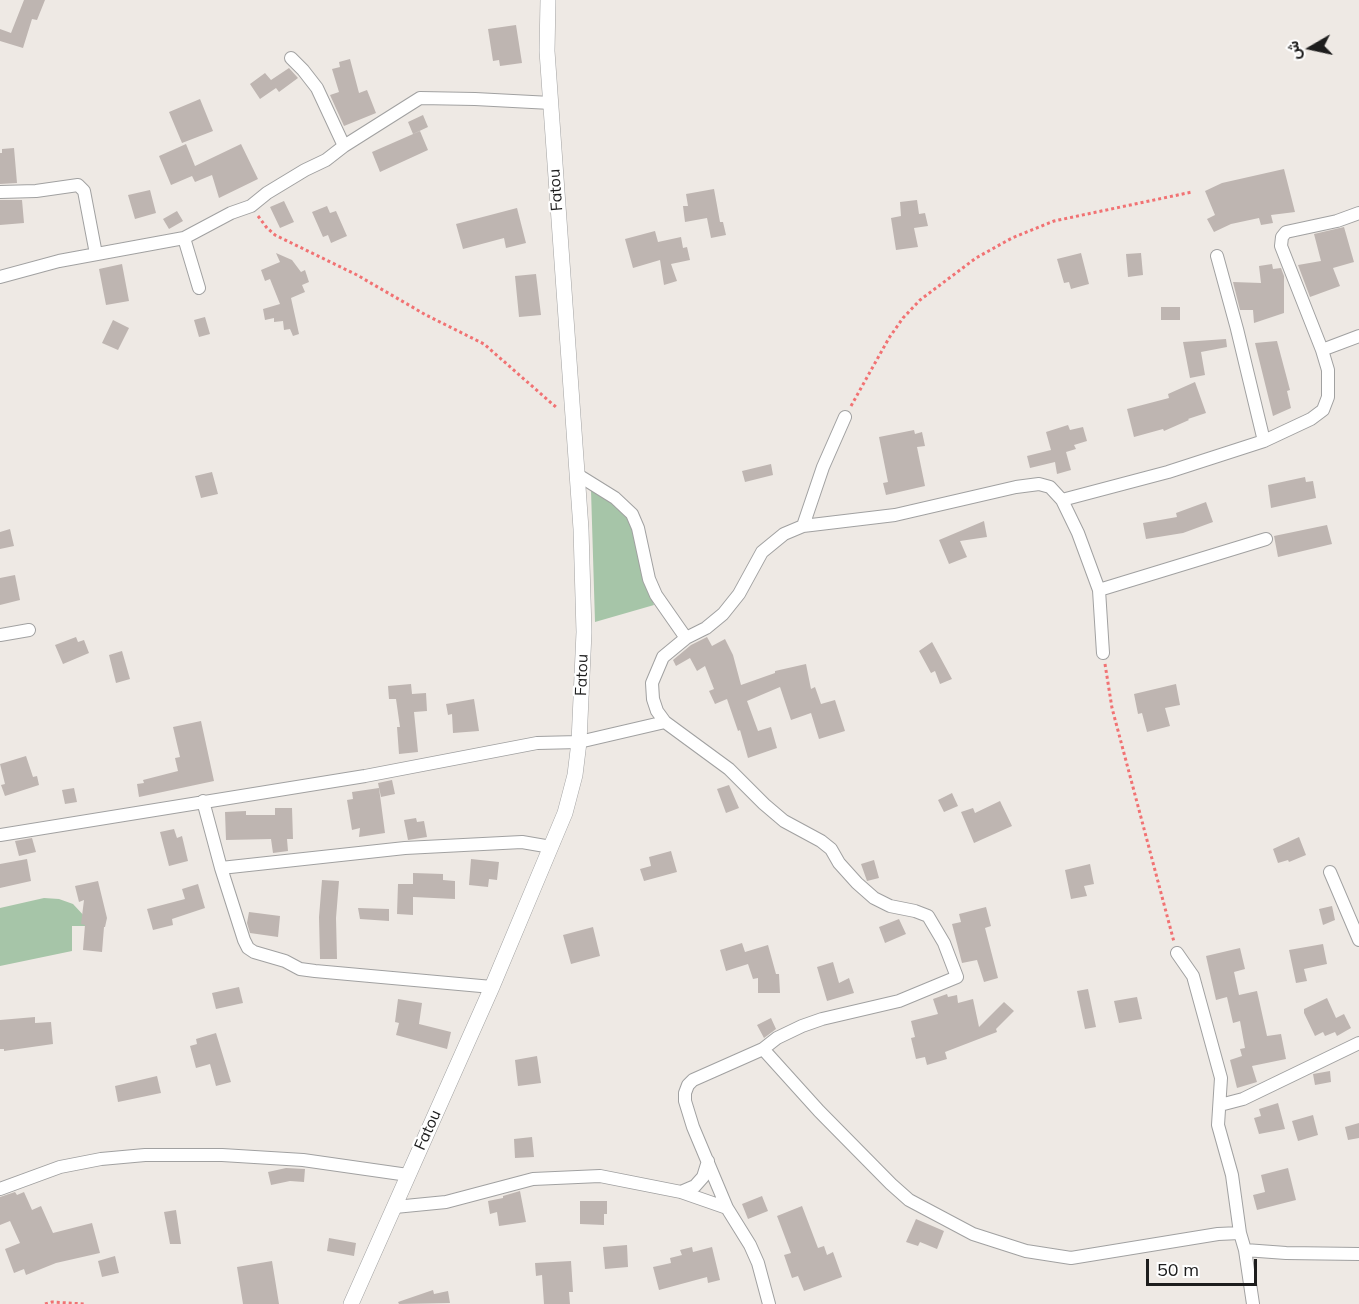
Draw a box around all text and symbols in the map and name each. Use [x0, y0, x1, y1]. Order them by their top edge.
north arrow [1281, 18, 1341, 78]
text: ش [1282, 40, 1305, 62]
street label: Fatou [545, 168, 567, 212]
street label: Fatou [572, 654, 592, 696]
street label: Fatou [411, 1107, 445, 1153]
scale bar [1149, 1247, 1260, 1285]
text: 50 m [1157, 1258, 1199, 1281]

